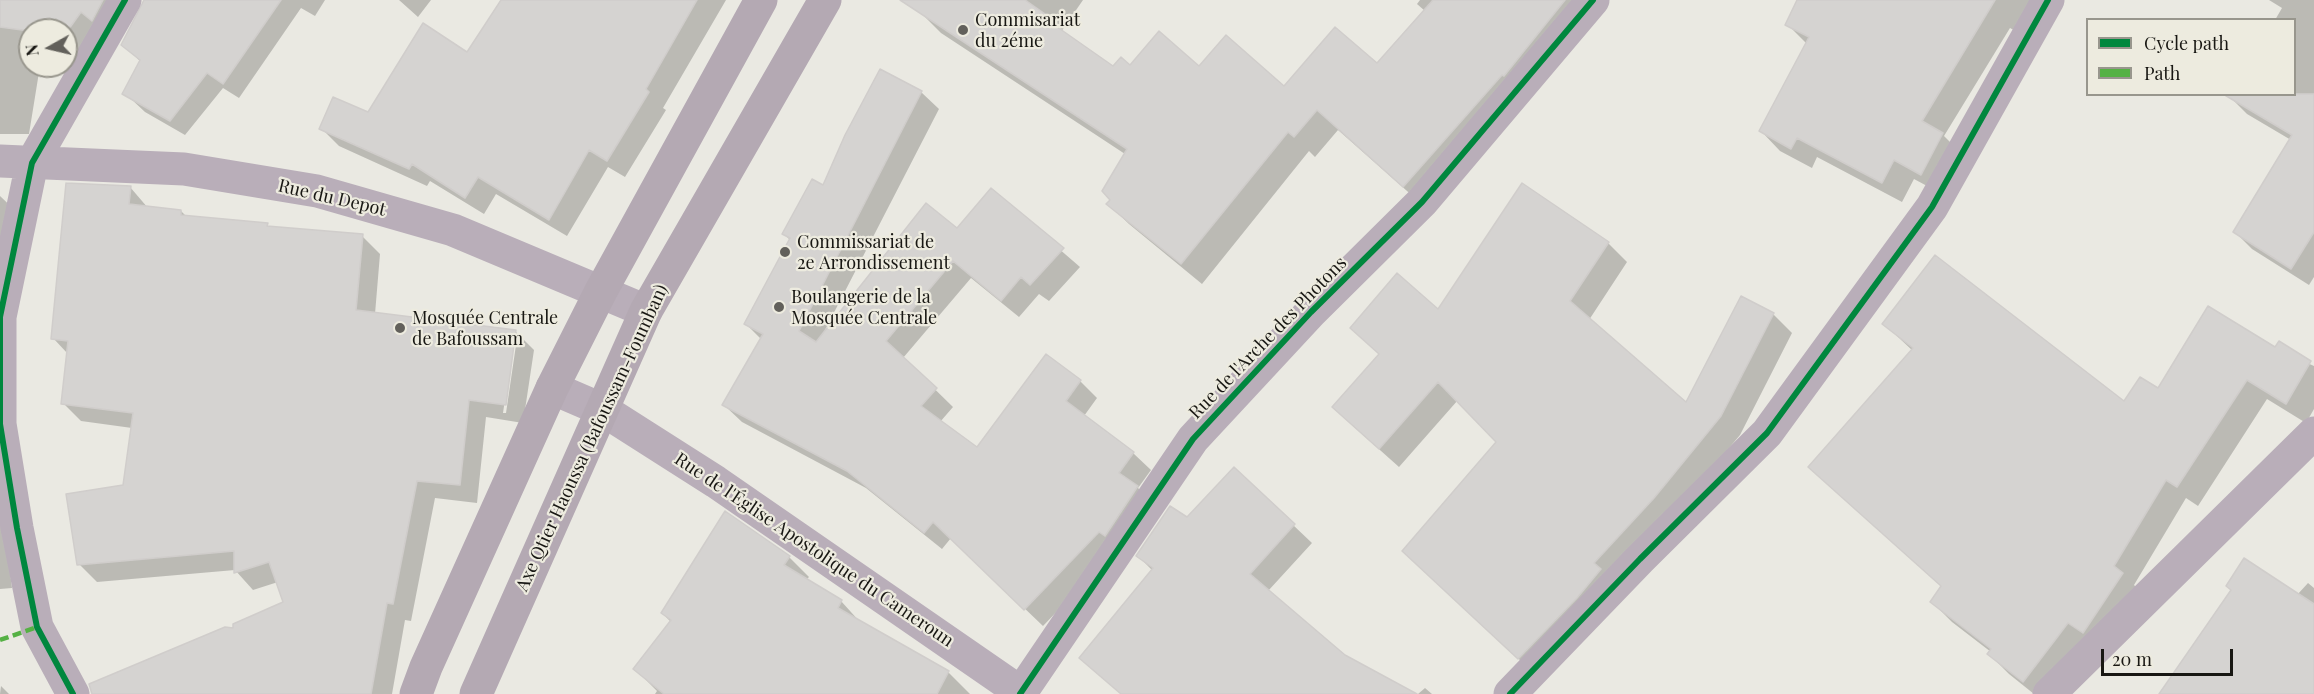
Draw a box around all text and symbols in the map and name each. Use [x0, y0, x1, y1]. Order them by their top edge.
place label: Commisariat du 2éme [975, 9, 1080, 52]
north arrow [18, 18, 78, 78]
legend [2086, 18, 2296, 96]
marker: Commisariat du 2éme [956, 23, 970, 37]
text: Cycle path [2144, 31, 2229, 55]
text: N [20, 43, 43, 57]
text: Path [2144, 61, 2180, 85]
street label: Rue du Depot [276, 175, 388, 221]
place label: Commissariat de 2e Arrondissement [797, 231, 950, 274]
marker: Commissariat de 2e Arrondissement [778, 245, 792, 259]
street label: Rue de l'Arche des Photons [1185, 252, 1351, 424]
street label: Axe Qtier Haoussa (Bafoussam-Foumban) [511, 281, 673, 595]
place label: Boulangerie de la Mosquée Centrale [791, 286, 937, 328]
marker: Boulangerie de la Mosquée Centrale [772, 300, 786, 314]
place label: Mosquée Centrale de Bafoussam [412, 307, 558, 350]
marker: Mosquée Centrale de Bafoussam [393, 321, 407, 335]
street label: Rue de l'Église Apostolique du Cameroun [670, 448, 958, 652]
scale bar [2104, 637, 2236, 675]
text: 20 m [2112, 647, 2152, 671]

